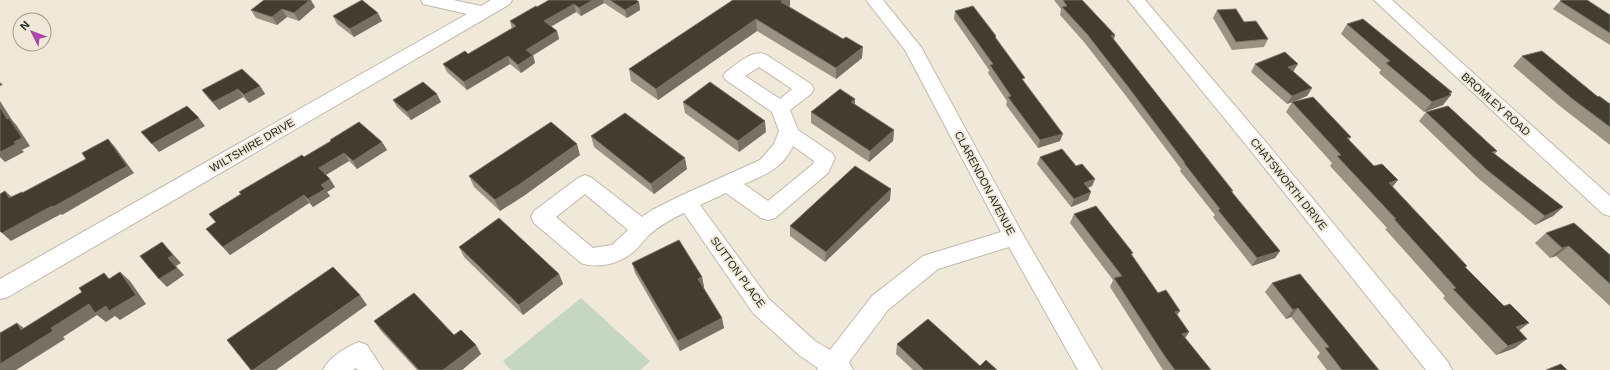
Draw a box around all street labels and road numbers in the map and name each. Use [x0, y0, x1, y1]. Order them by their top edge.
street label: BROMLEY ROAD [1459, 70, 1533, 138]
street label: WILTSHIRE DRIVE [208, 116, 296, 174]
street label: CLARENDON AVENUE [952, 129, 1018, 237]
street label: CHATSWORTH DRIVE [1248, 136, 1330, 232]
street label: SUTTON PLACE [708, 234, 768, 310]

